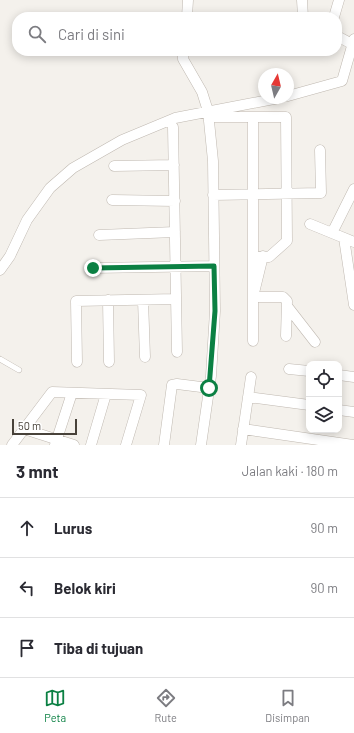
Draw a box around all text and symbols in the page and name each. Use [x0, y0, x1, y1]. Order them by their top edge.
search box [12, 12, 342, 56]
icon: search [26, 23, 48, 45]
text: Cari di sini [58, 25, 125, 43]
north arrow [258, 68, 294, 104]
route end [84, 259, 102, 277]
map controls [306, 361, 342, 433]
button: locate [306, 361, 342, 397]
route start [200, 379, 218, 397]
button: layers [306, 397, 342, 433]
scale bar [12, 417, 77, 436]
text: 50 m [18, 419, 41, 432]
text: 3 mnt [16, 461, 59, 481]
text: Jalan kaki · 180 m [242, 463, 338, 479]
icon: ahead [16, 517, 38, 539]
text: Lurus [54, 519, 92, 537]
text: 90 m [311, 520, 338, 536]
icon: left [16, 577, 38, 599]
text: Belok kiri [54, 579, 116, 597]
text: 90 m [311, 580, 338, 596]
icon: arrive [16, 637, 38, 659]
text: Tiba di tujuan [54, 639, 143, 657]
tab: Peta [44, 687, 66, 724]
tab: Rute [155, 687, 177, 724]
tab: Disimpan [265, 687, 310, 724]

